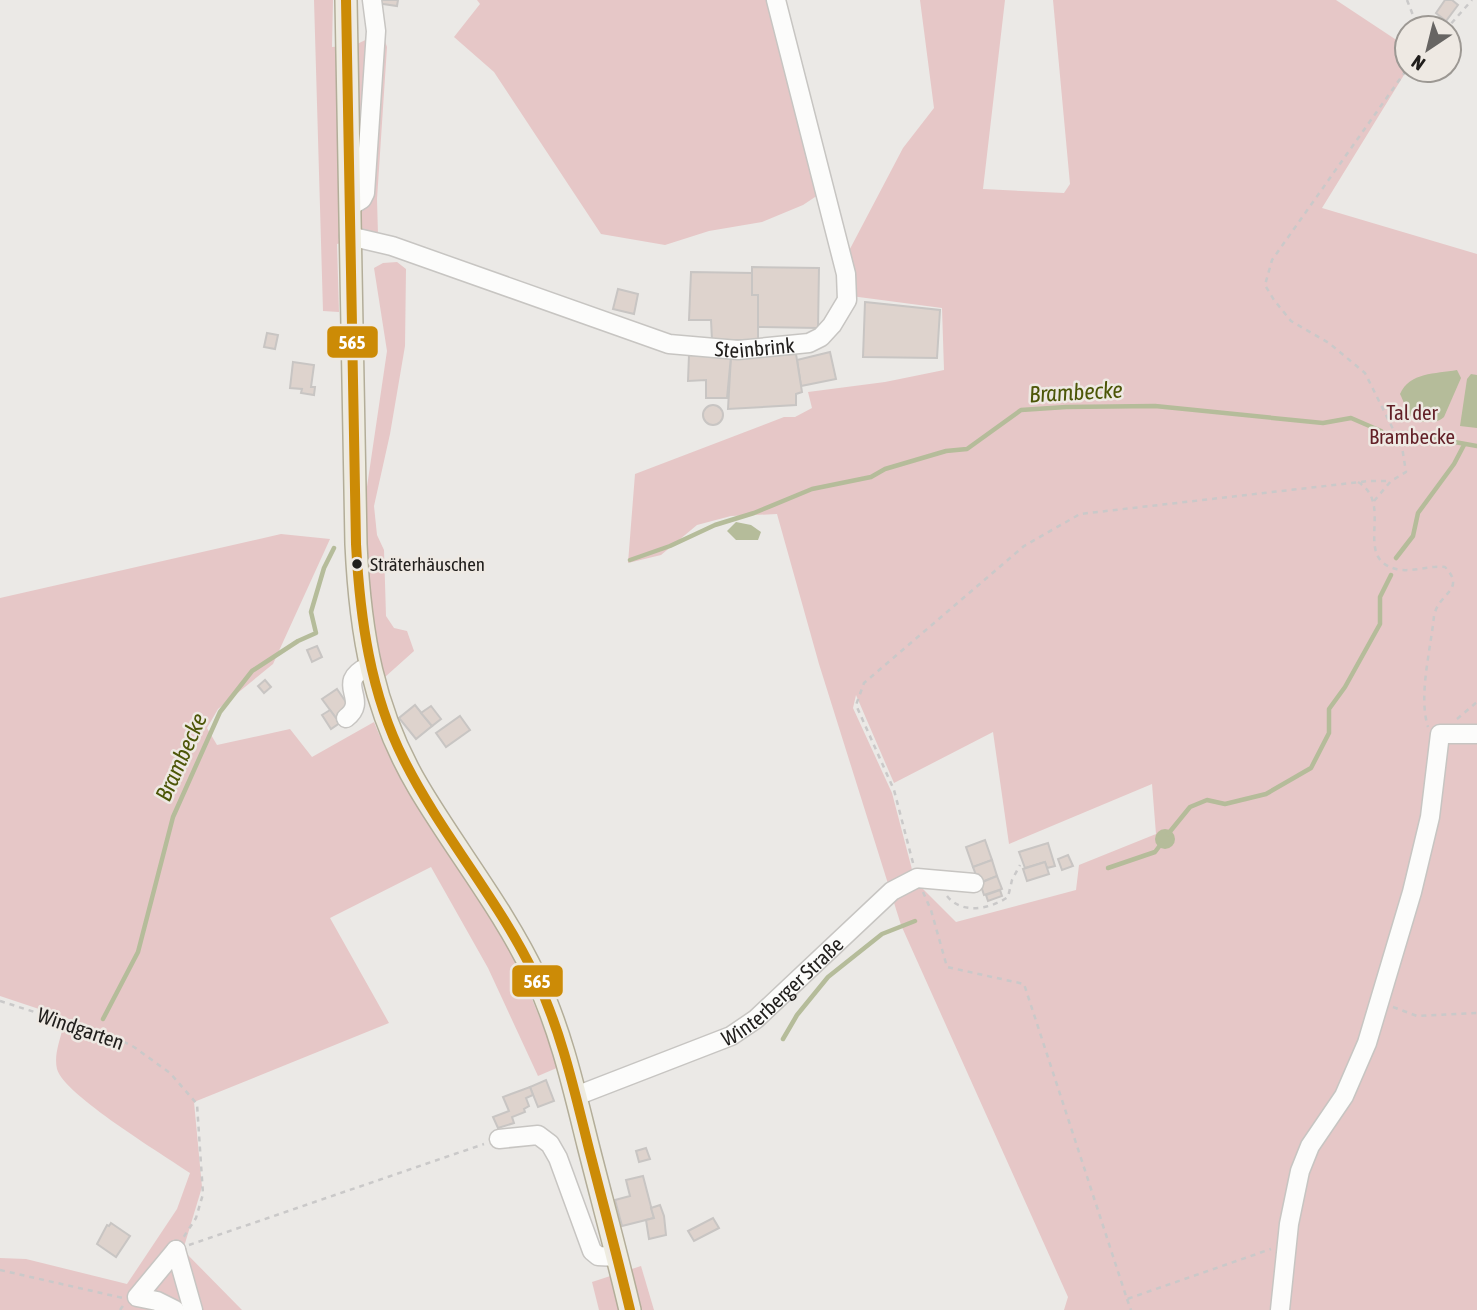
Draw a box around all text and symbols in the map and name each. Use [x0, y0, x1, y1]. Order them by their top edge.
north arrow [1393, 14, 1463, 84]
text: N [1407, 51, 1429, 75]
line badge: 565 [326, 325, 379, 359]
text: 565 [339, 331, 365, 353]
street label: Steinbrink [714, 333, 796, 362]
water label: Brambecke [1029, 377, 1123, 407]
park label: Tal der Brambecke [1369, 400, 1455, 448]
place label: Sträterhäuschen [370, 553, 485, 575]
marker: Sträterhäuschen [350, 557, 364, 571]
water label: Brambecke [150, 709, 212, 805]
street label: Winterberger Straße [718, 932, 848, 1051]
line badge: 565 [511, 964, 564, 998]
text: 565 [524, 970, 550, 992]
street label: Windgarten [34, 1002, 128, 1054]

